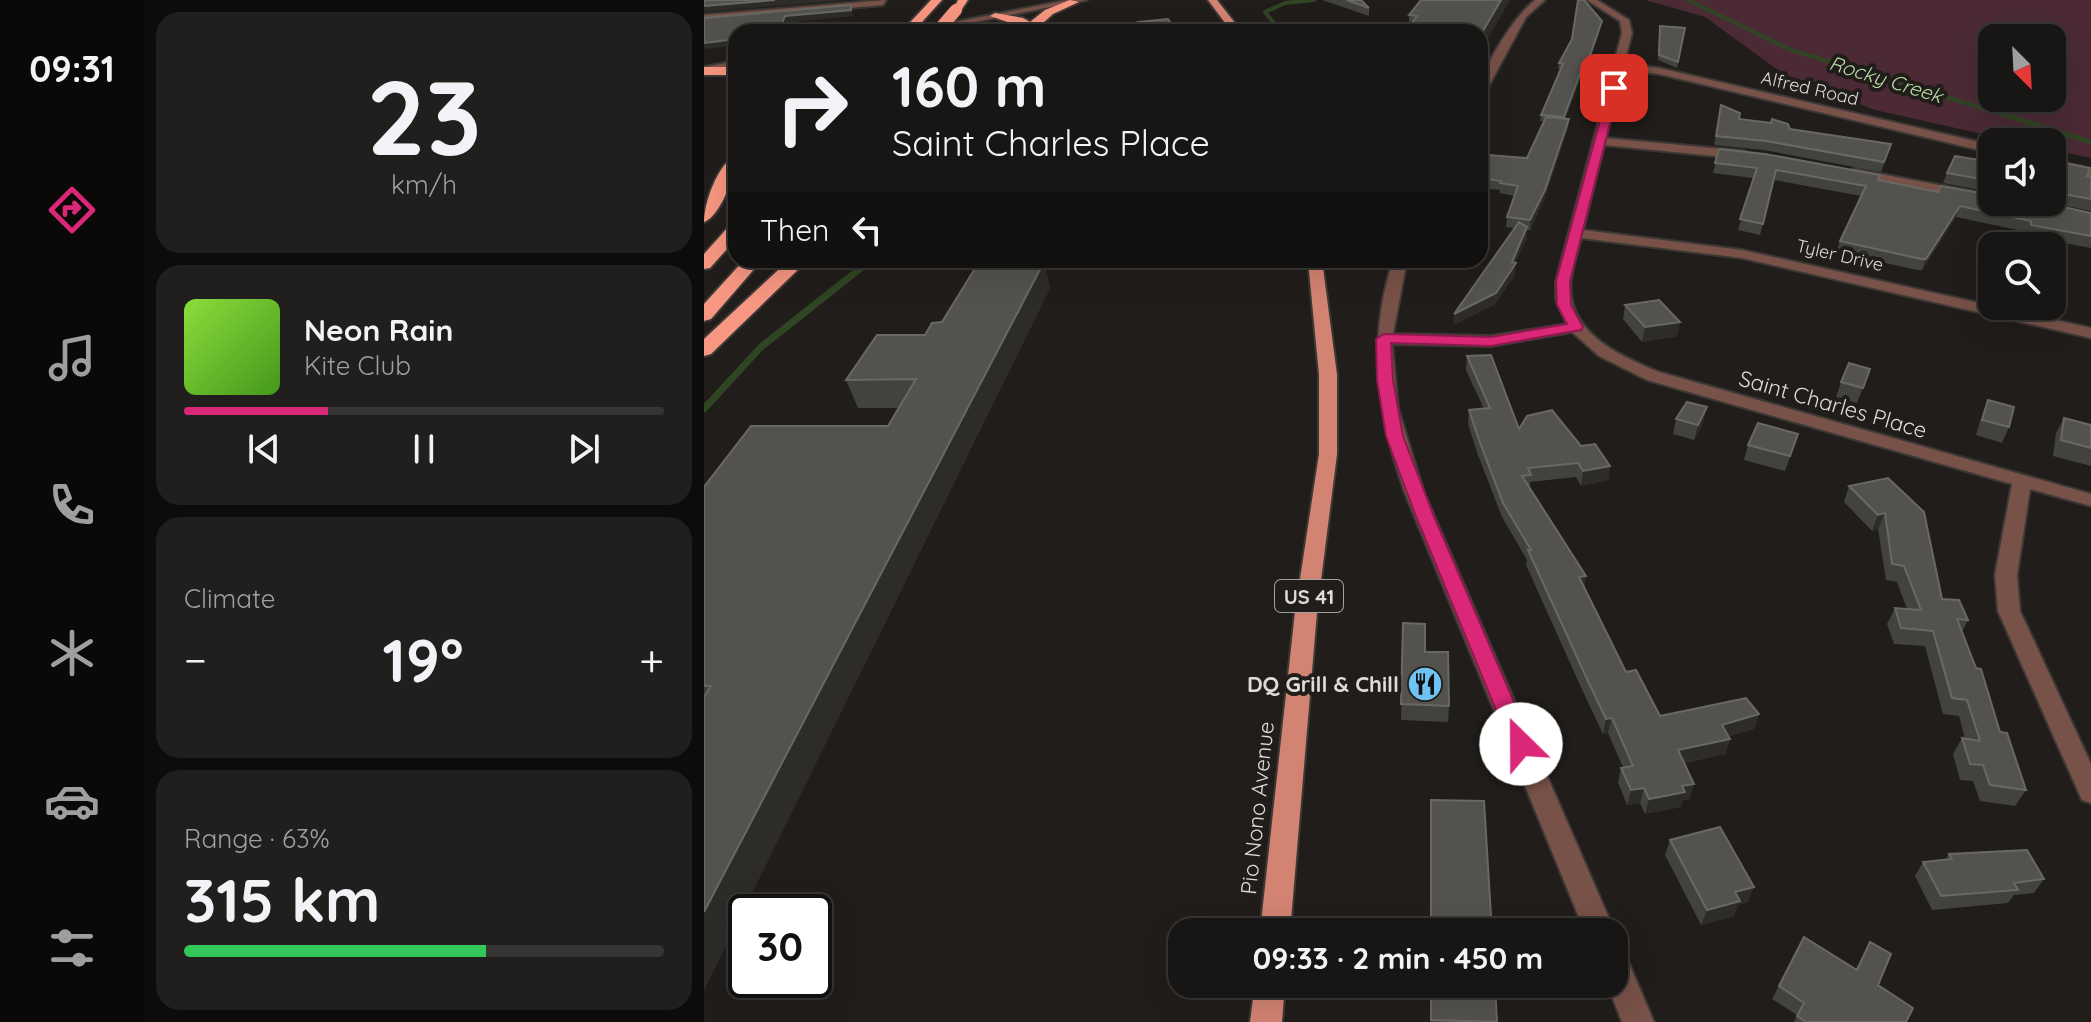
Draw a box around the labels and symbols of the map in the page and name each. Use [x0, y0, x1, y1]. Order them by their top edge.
north arrow [1978, 24, 2066, 112]
water label: Rocky Creek [1826, 50, 1948, 109]
pin [1580, 54, 1648, 122]
street label: Alfred Road [1759, 66, 1861, 110]
street label: Tyler Drive [1794, 234, 1886, 276]
street label: Saint Charles Place [1736, 364, 1930, 444]
road number: US 41 [1275, 580, 1343, 612]
restaurant icon: DQ Grill & Chill [1406, 665, 1444, 703]
place label: DQ Grill & Chill [1247, 670, 1399, 698]
position arrow [1479, 702, 1563, 786]
street label: Pio Nono Avenue [1234, 720, 1280, 896]
speed limit sign: 30 [728, 894, 832, 998]

